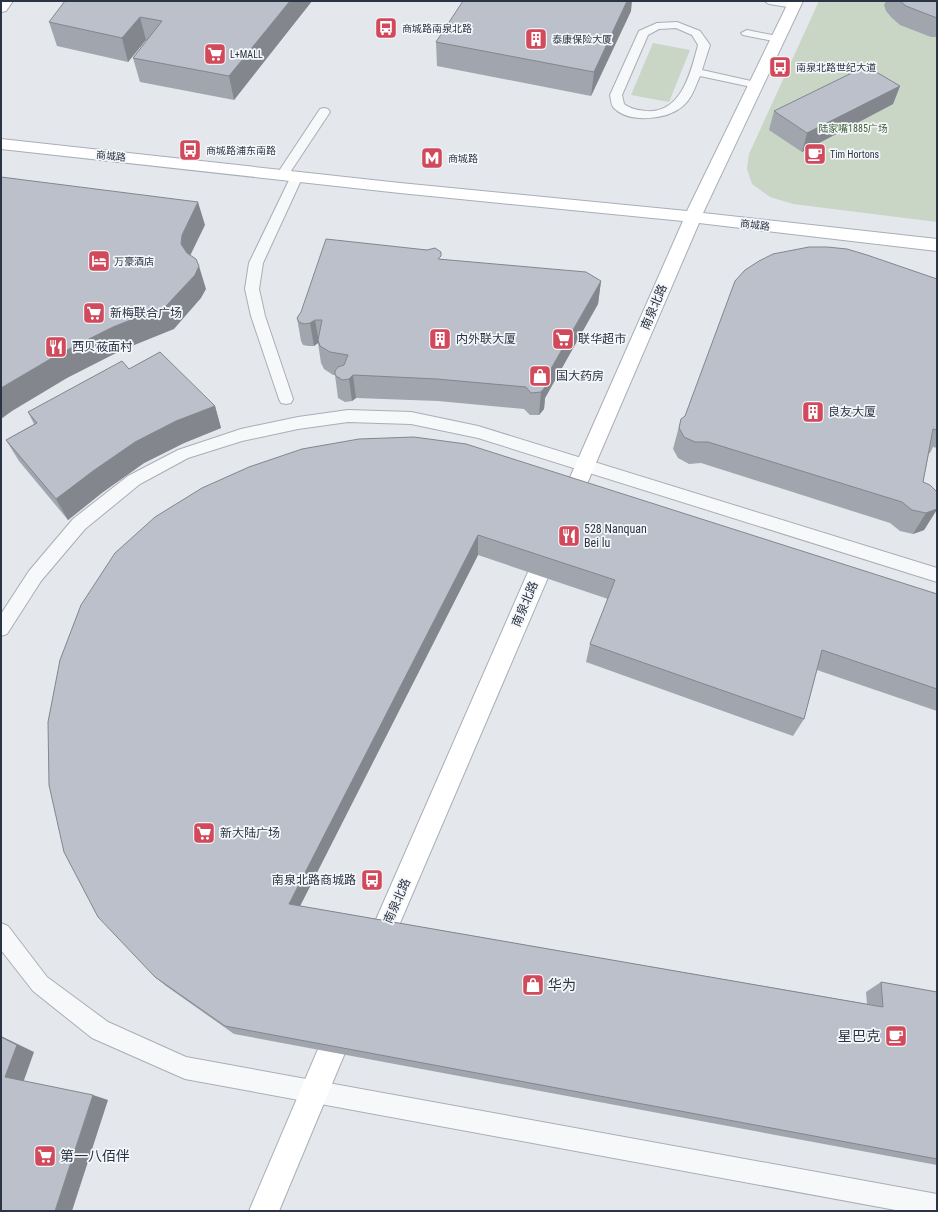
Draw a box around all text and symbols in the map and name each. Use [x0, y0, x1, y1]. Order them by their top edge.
bus stop icon: 商城路南泉北路 [373, 15, 399, 41]
place label: 商城路南泉北路 [402, 23, 472, 34]
building icon: 泰康保险大厦 [523, 26, 549, 52]
place label: 泰康保险大厦 [552, 34, 612, 45]
supermarket icon: L+MALL [202, 41, 228, 67]
place label: L+MALL [230, 49, 263, 60]
bus stop icon: 南泉北路世纪大道 [767, 54, 793, 80]
place label: 南泉北路世纪大道 [796, 62, 876, 73]
park label: 陆家嘴1885广场 [818, 123, 888, 134]
bus stop icon: 商城路浦东南路 [177, 137, 203, 163]
cafe icon: Tim Hortons [802, 141, 828, 167]
place label: 商城路浦东南路 [206, 145, 276, 156]
metro station icon: 商城路 [419, 145, 445, 171]
street label: 商城路 [96, 149, 126, 163]
place label: Tim Hortons [830, 149, 880, 160]
place label: 商城路 [448, 153, 478, 164]
street label: 商城路 [739, 218, 771, 232]
hotel icon: 万豪酒店 [86, 248, 112, 274]
place label: 万豪酒店 [114, 256, 154, 267]
street label: 南泉北路 [638, 282, 670, 332]
supermarket icon: 新梅联合广场 [81, 300, 107, 326]
place label: 新梅联合广场 [110, 306, 182, 320]
building icon: 内外联大厦 [427, 326, 453, 352]
supermarket icon: 联华超市 [550, 326, 576, 352]
place label: 内外联大厦 [456, 332, 516, 346]
place label: 联华超市 [578, 332, 626, 346]
restaurant icon: 西贝莜面村 [43, 334, 69, 360]
place label: 西贝莜面村 [72, 340, 133, 354]
shop icon: 国大药房 [527, 363, 553, 389]
place label: 国大药房 [556, 369, 604, 383]
building icon: 良友大厦 [800, 399, 826, 425]
place label: 良友大厦 [828, 405, 876, 419]
place label: 528 Nanquan Bei lu [584, 522, 647, 550]
restaurant icon: 528 Nanquan Bei lu [556, 523, 582, 549]
street label: 南泉北路 [509, 579, 541, 629]
supermarket icon: 新大陆广场 [191, 820, 217, 846]
place label: 新大陆广场 [220, 826, 280, 840]
bus stop icon: 南泉北路商城路 [359, 867, 385, 893]
place label: 南泉北路商城路 [272, 873, 356, 887]
street label: 南泉北路 [381, 876, 413, 926]
shop icon: 华为 [520, 972, 546, 998]
place label: 华为 [548, 977, 576, 993]
cafe icon: 星巴克 [883, 1023, 909, 1049]
place label: 星巴克 [838, 1028, 880, 1044]
supermarket icon: 第一八佰伴 [32, 1143, 58, 1169]
place label: 第一八佰伴 [60, 1148, 130, 1164]

